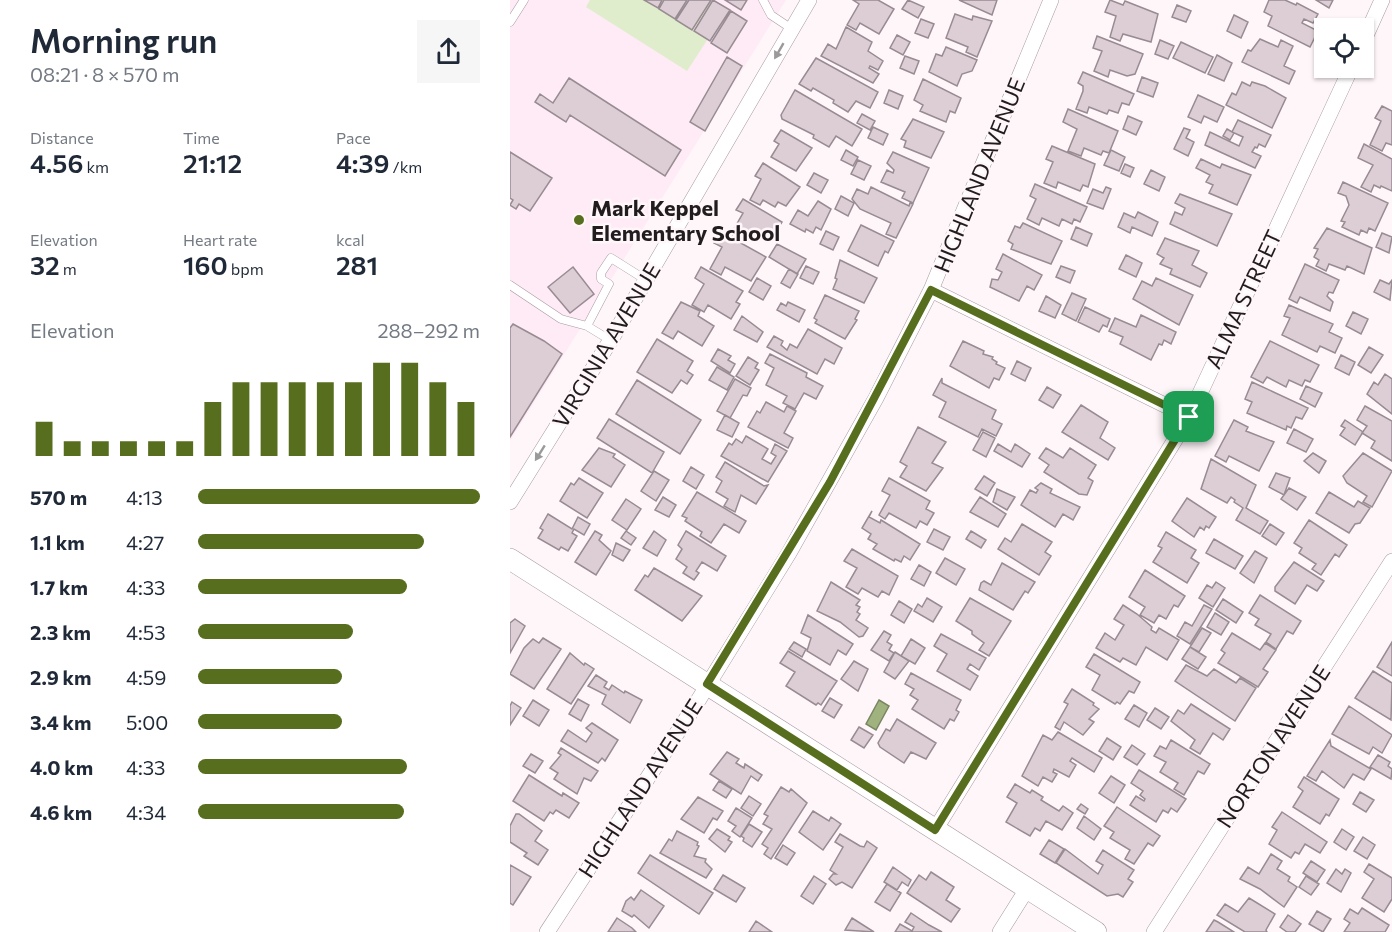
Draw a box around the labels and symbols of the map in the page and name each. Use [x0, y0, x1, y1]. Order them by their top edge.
one-way arrow [774, 42, 784, 59]
street label: HIGHLAND AVENUE [928, 74, 1030, 276]
place label: Mark Keppel Elementary School [591, 194, 780, 246]
marker: Mark Keppel Elementary School [572, 213, 586, 227]
street label: ALMA STREET [1199, 225, 1287, 373]
street label: VIRGINIA AVENUE [546, 258, 666, 432]
pin [1163, 391, 1214, 442]
one-way arrow [535, 445, 546, 461]
street label: NORTON AVENUE [1210, 660, 1336, 832]
street label: HIGHLAND AVENUE [572, 694, 708, 882]

